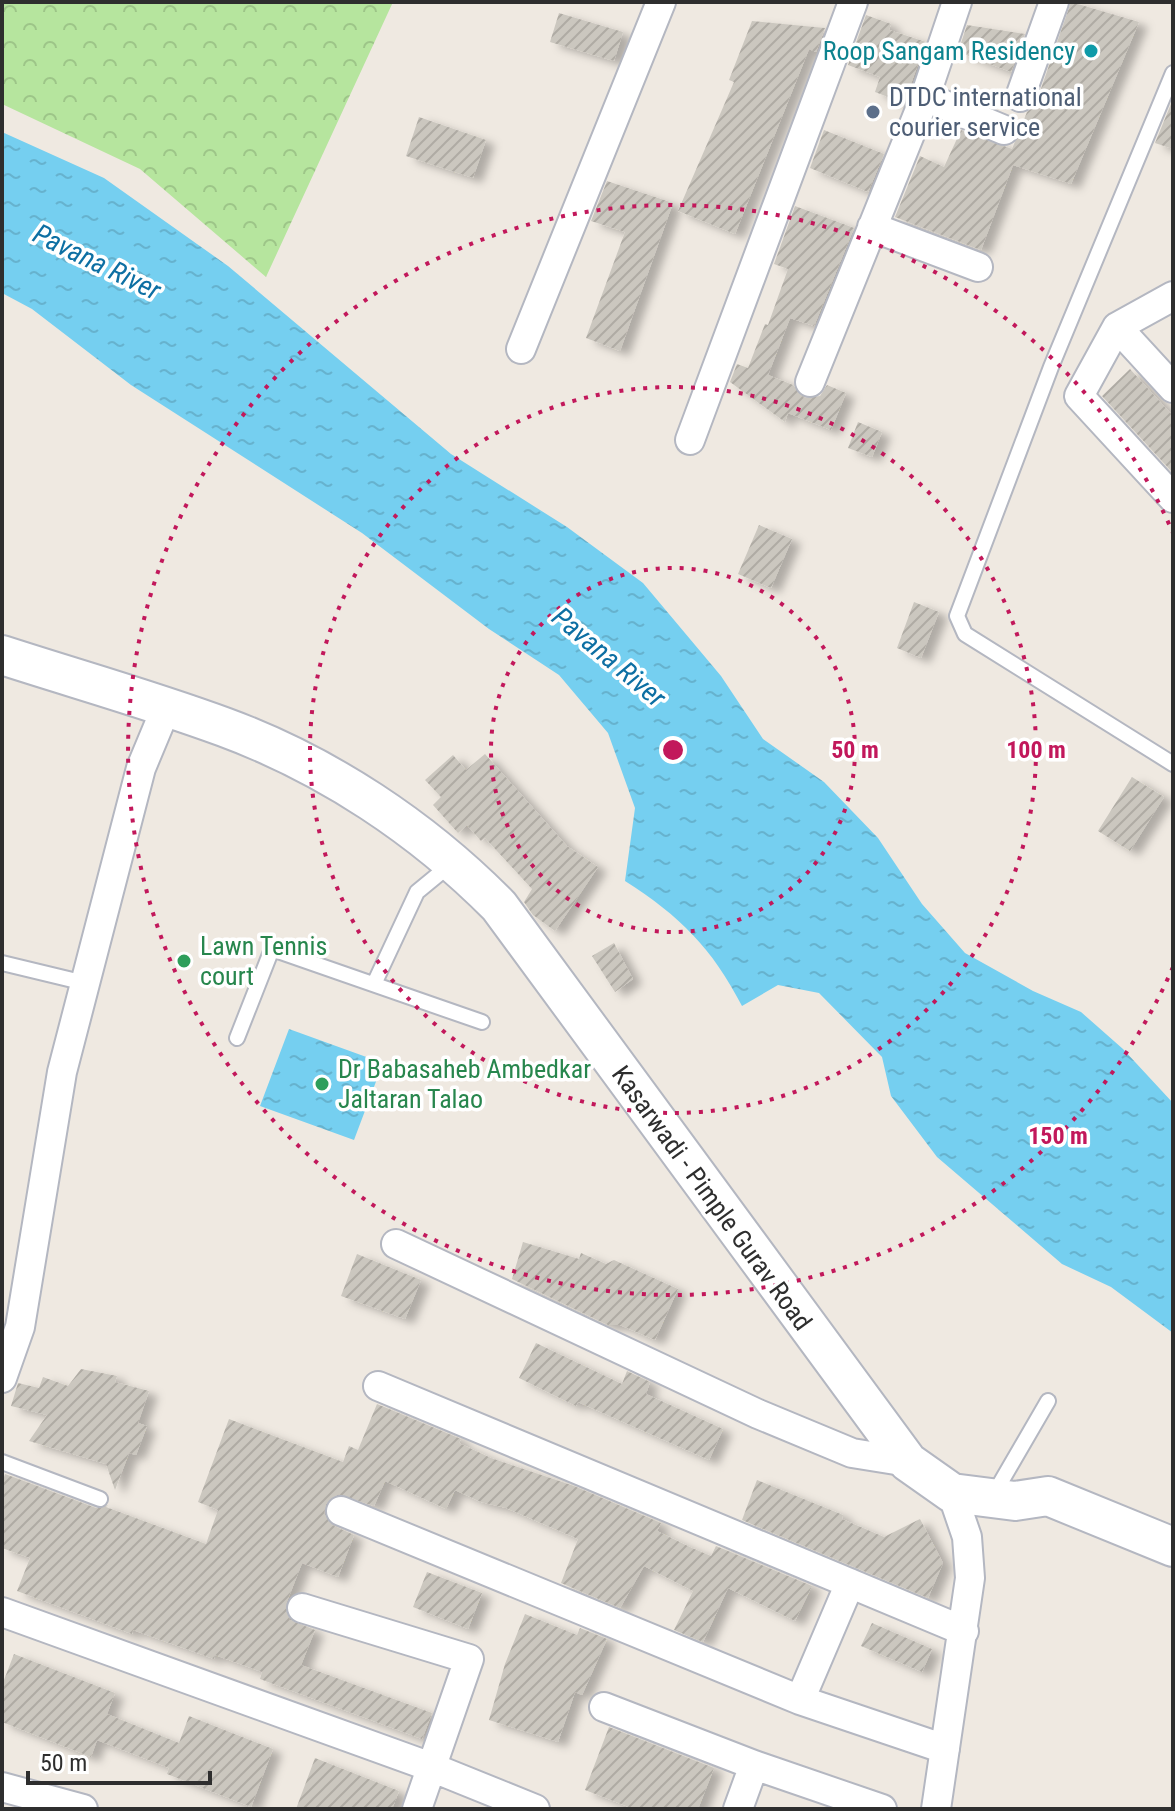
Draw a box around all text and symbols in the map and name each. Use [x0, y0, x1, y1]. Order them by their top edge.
place label: Roop Sangam Residency [823, 36, 1075, 66]
marker: Roop Sangam Residency [1082, 42, 1100, 60]
place label: DTDC international courier service [889, 82, 1082, 142]
marker: DTDC international courier service [864, 103, 882, 121]
water label: Pavana River [28, 217, 167, 307]
water label: Pavana River [546, 600, 673, 714]
centre of rings [659, 736, 687, 764]
text: 50 m [831, 736, 879, 764]
text: 100 m [1006, 736, 1066, 764]
place label: Lawn Tennis court [200, 931, 327, 991]
marker: Lawn Tennis court [175, 952, 193, 970]
place label: Dr Babasaheb Ambedkar Jaltaran Talao [338, 1054, 591, 1114]
street label: Kasarwadi - Pimple Gurav Road [606, 1060, 818, 1336]
marker: Dr Babasaheb Ambedkar Jaltaran Talao [313, 1075, 331, 1093]
text: 150 m [1028, 1122, 1088, 1150]
scale bar [28, 1735, 210, 1785]
text: 50 m [40, 1749, 87, 1777]

